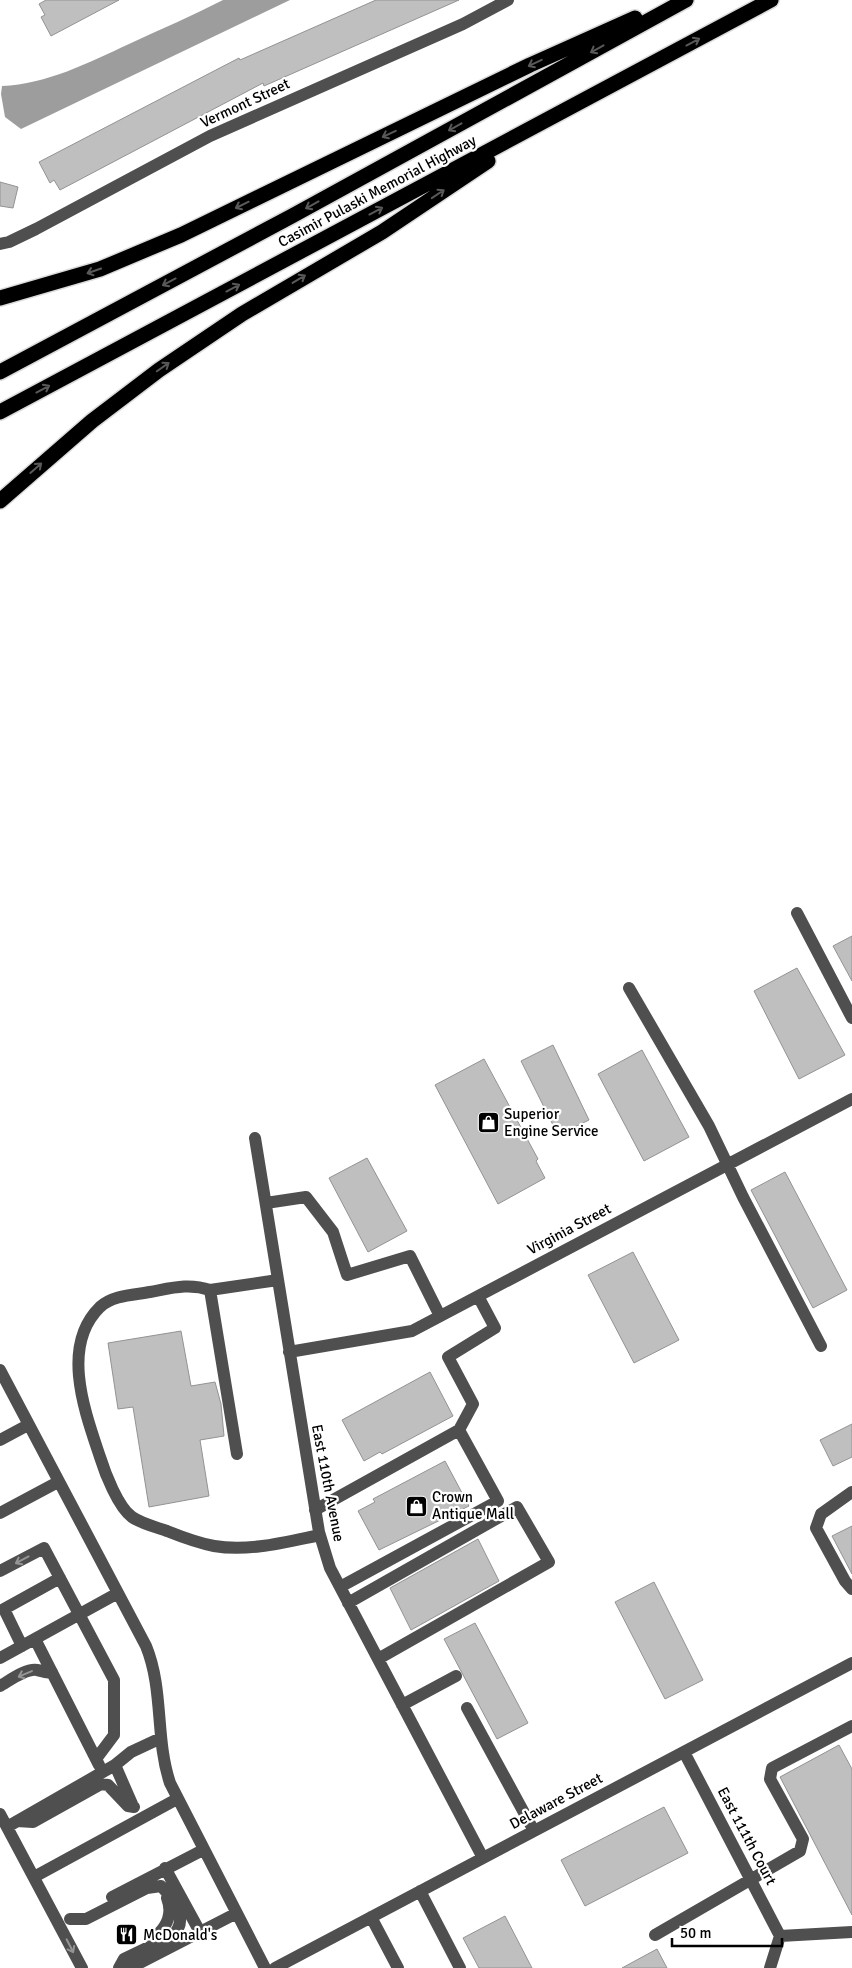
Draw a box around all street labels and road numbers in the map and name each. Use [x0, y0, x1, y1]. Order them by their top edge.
street label: Vermont Street [197, 74, 293, 132]
street label: Casimir Pulaski Memorial Highway [275, 131, 479, 251]
street label: Virginia Street [524, 1199, 614, 1259]
street label: East 110th Avenue [308, 1423, 348, 1543]
street label: Delaware Street [507, 1769, 605, 1833]
street label: East 111th Court [714, 1784, 780, 1888]

